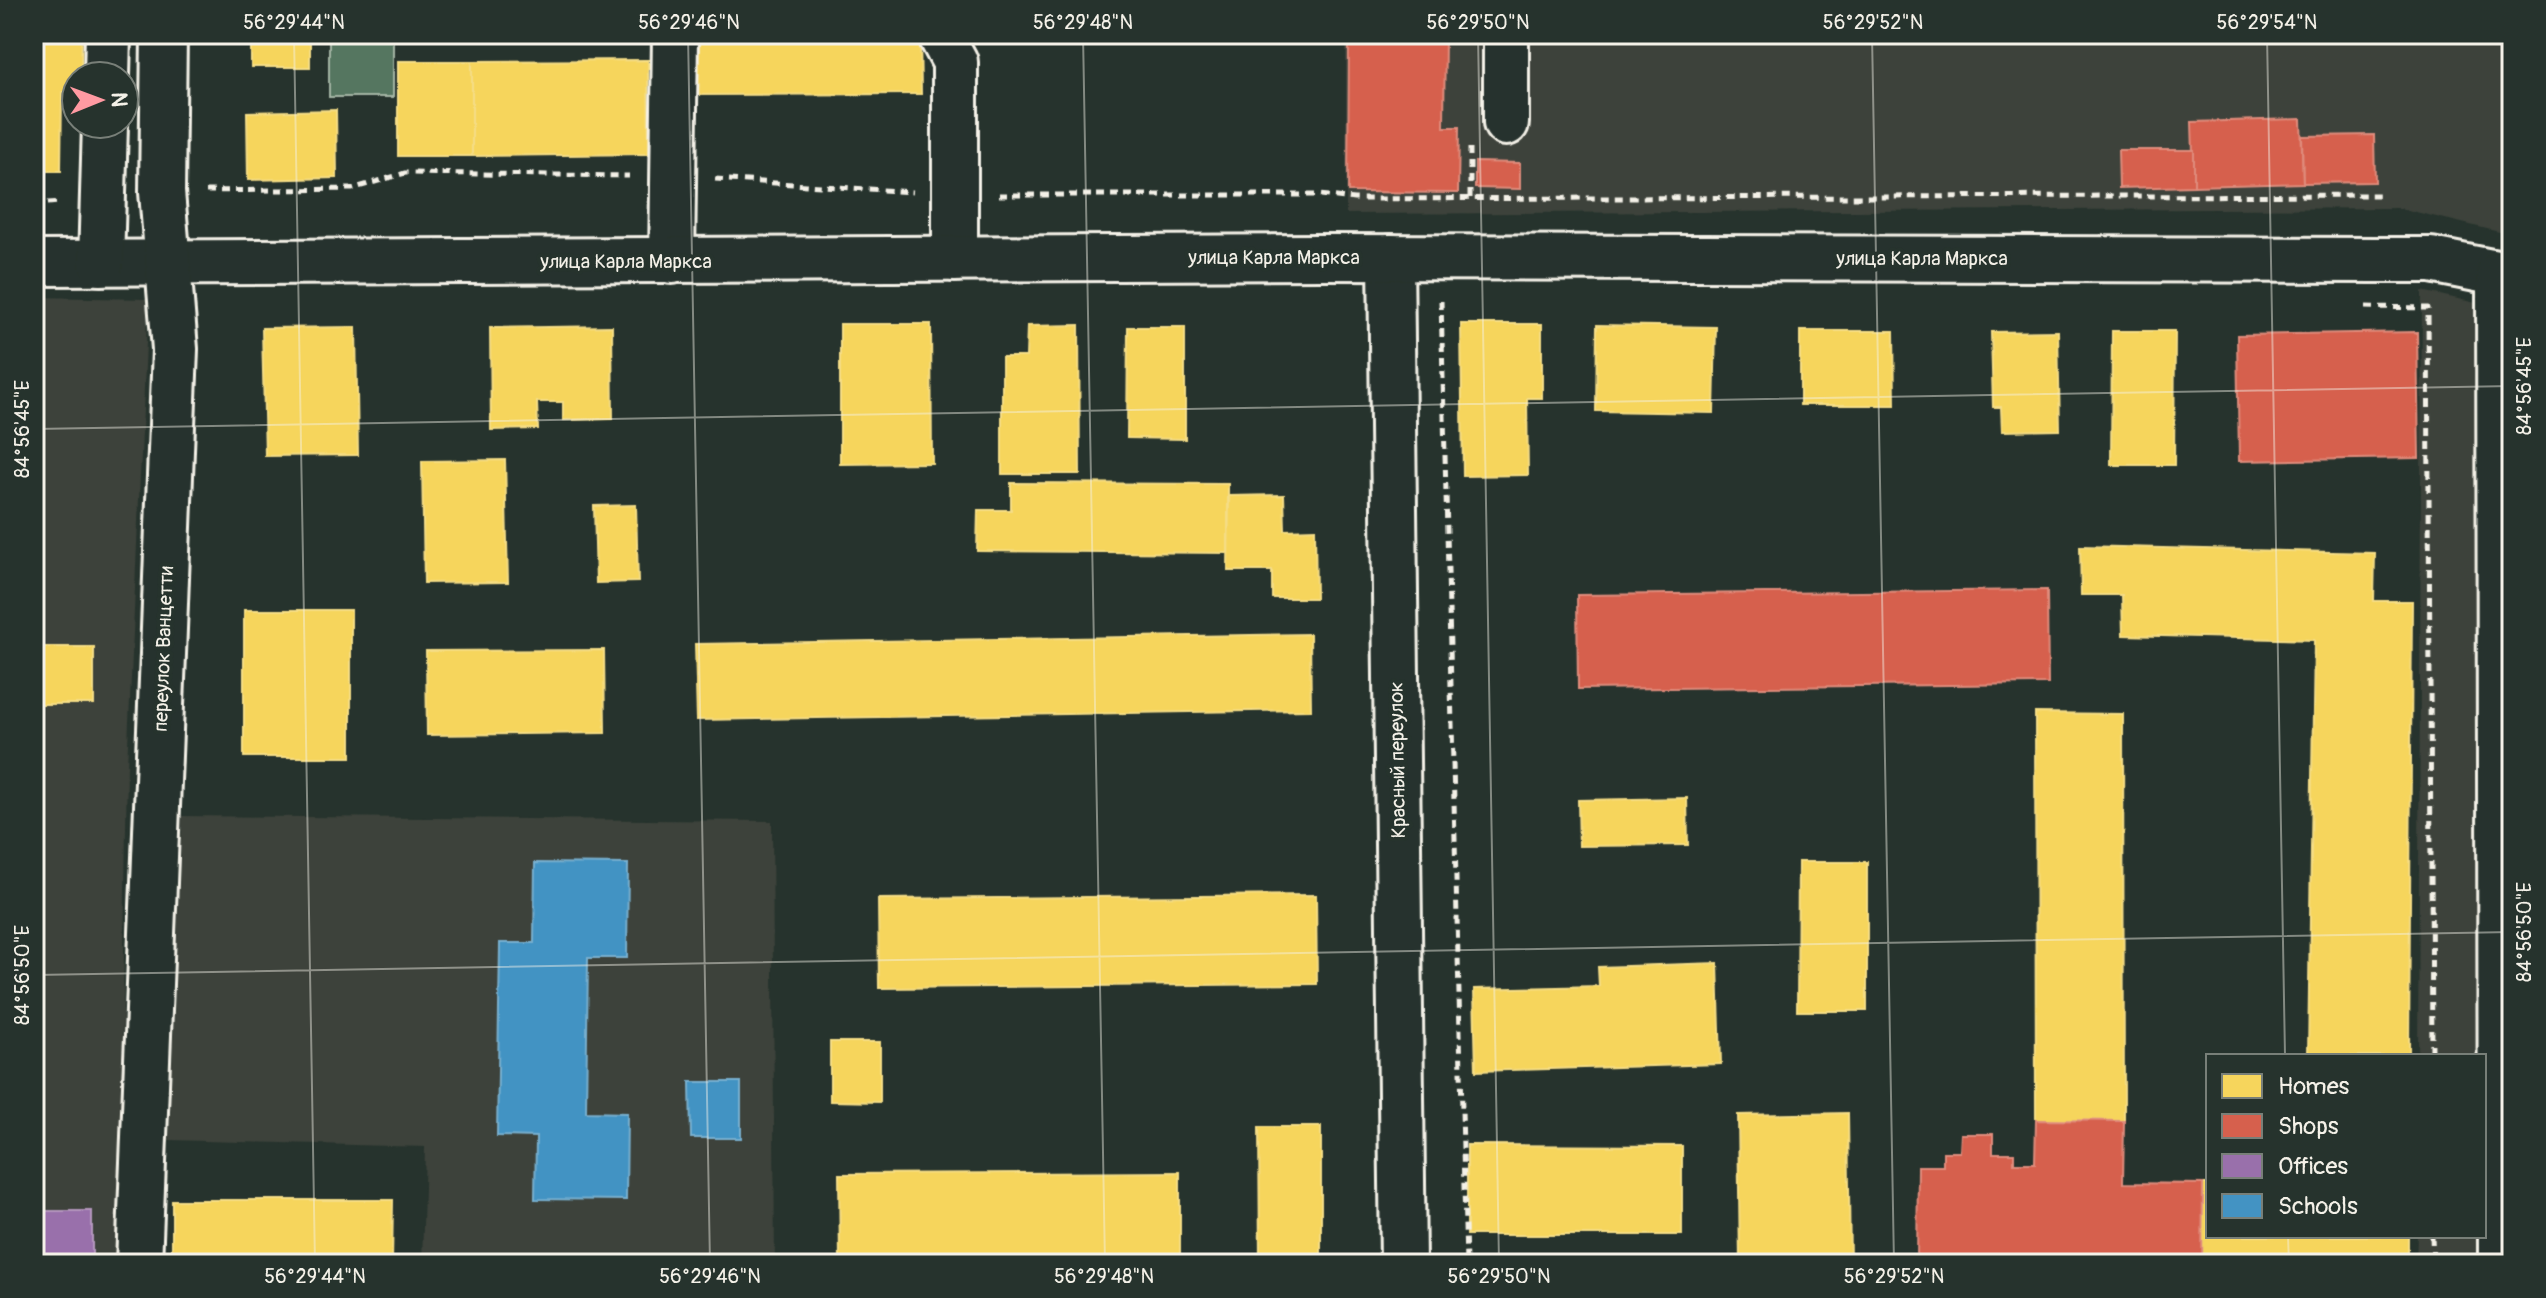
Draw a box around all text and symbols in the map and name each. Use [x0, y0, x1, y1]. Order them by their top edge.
text: 56°29'44"N [243, 10, 345, 35]
text: 56°29'46"N [638, 10, 740, 35]
text: 56°29'48"N [1033, 10, 1133, 35]
text: 56°29'50"N [1427, 10, 1529, 35]
text: 56°29'52"N [1823, 10, 1923, 35]
text: 56°29'54"N [2217, 10, 2317, 35]
north arrow [60, 60, 140, 140]
text: N [105, 92, 133, 107]
street label: улица Карла Маркса [1187, 245, 1360, 270]
street label: улица Карла Маркса [1835, 246, 2008, 271]
street label: улица Карла Маркса [539, 249, 712, 274]
text: 84°56'45"E [2512, 337, 2537, 435]
text: 84°56'45"E [10, 380, 35, 478]
street label: переулок Ванцетти [148, 566, 179, 732]
street label: Красный переулок [1384, 681, 1411, 839]
text: 84°56'50"E [2512, 882, 2537, 982]
text: 84°56'50"E [10, 925, 35, 1025]
legend [2206, 1054, 2486, 1238]
text: Homes [2278, 1072, 2350, 1101]
text: Shops [2278, 1112, 2339, 1141]
text: Offices [2278, 1152, 2348, 1181]
text: Schools [2278, 1192, 2358, 1221]
text: 56°29'44"N [264, 1264, 366, 1289]
text: 56°29'46"N [659, 1264, 761, 1289]
text: 56°29'48"N [1054, 1264, 1154, 1289]
text: 56°29'50"N [1448, 1264, 1550, 1289]
text: 56°29'52"N [1844, 1264, 1944, 1289]

